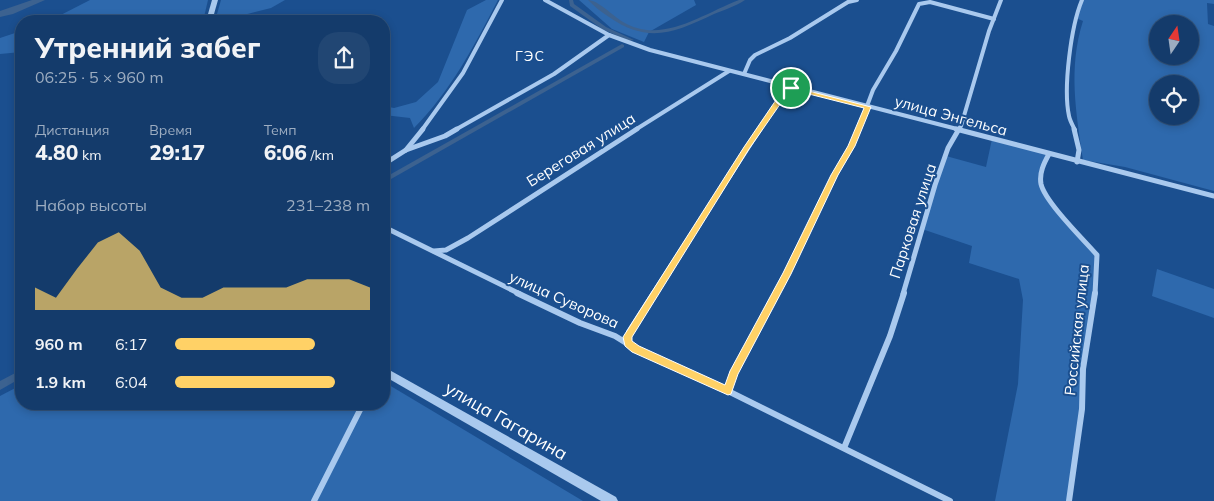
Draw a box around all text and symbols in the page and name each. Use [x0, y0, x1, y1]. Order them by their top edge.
north arrow [1149, 15, 1199, 65]
map controls [1149, 15, 1199, 125]
text: Утренний забег [35, 30, 260, 65]
button: share [318, 32, 370, 84]
district label: ГЭС [515, 47, 545, 65]
text: 06:25 · 5 × 960 m [35, 67, 164, 87]
pin [770, 67, 812, 109]
icon: arrive [777, 74, 805, 102]
button: locate [1149, 75, 1199, 125]
street label: улица Энгельса [893, 91, 1009, 140]
street label: Береговая улица [523, 108, 639, 191]
text: Дистанция [35, 121, 109, 139]
text: Время [149, 121, 192, 139]
text: Темп [264, 121, 297, 139]
text: 4.80 [35, 139, 78, 165]
text: 29:17 [149, 139, 205, 165]
text: 6:06 [264, 139, 307, 165]
text: km [78, 146, 101, 164]
text: /km [307, 146, 334, 164]
street label: Парковая улица [885, 161, 940, 281]
text: Набор высоты [35, 195, 147, 215]
text: 231–238 m [286, 195, 370, 215]
street label: Российская улица [1060, 263, 1093, 397]
street label: улица Суворова [506, 267, 622, 332]
text: 960 m [35, 334, 83, 354]
text: 6:17 [115, 334, 147, 354]
text: 1.9 km [35, 372, 86, 392]
text: 6:04 [115, 372, 147, 392]
street label: улица Гагарина [441, 376, 572, 465]

